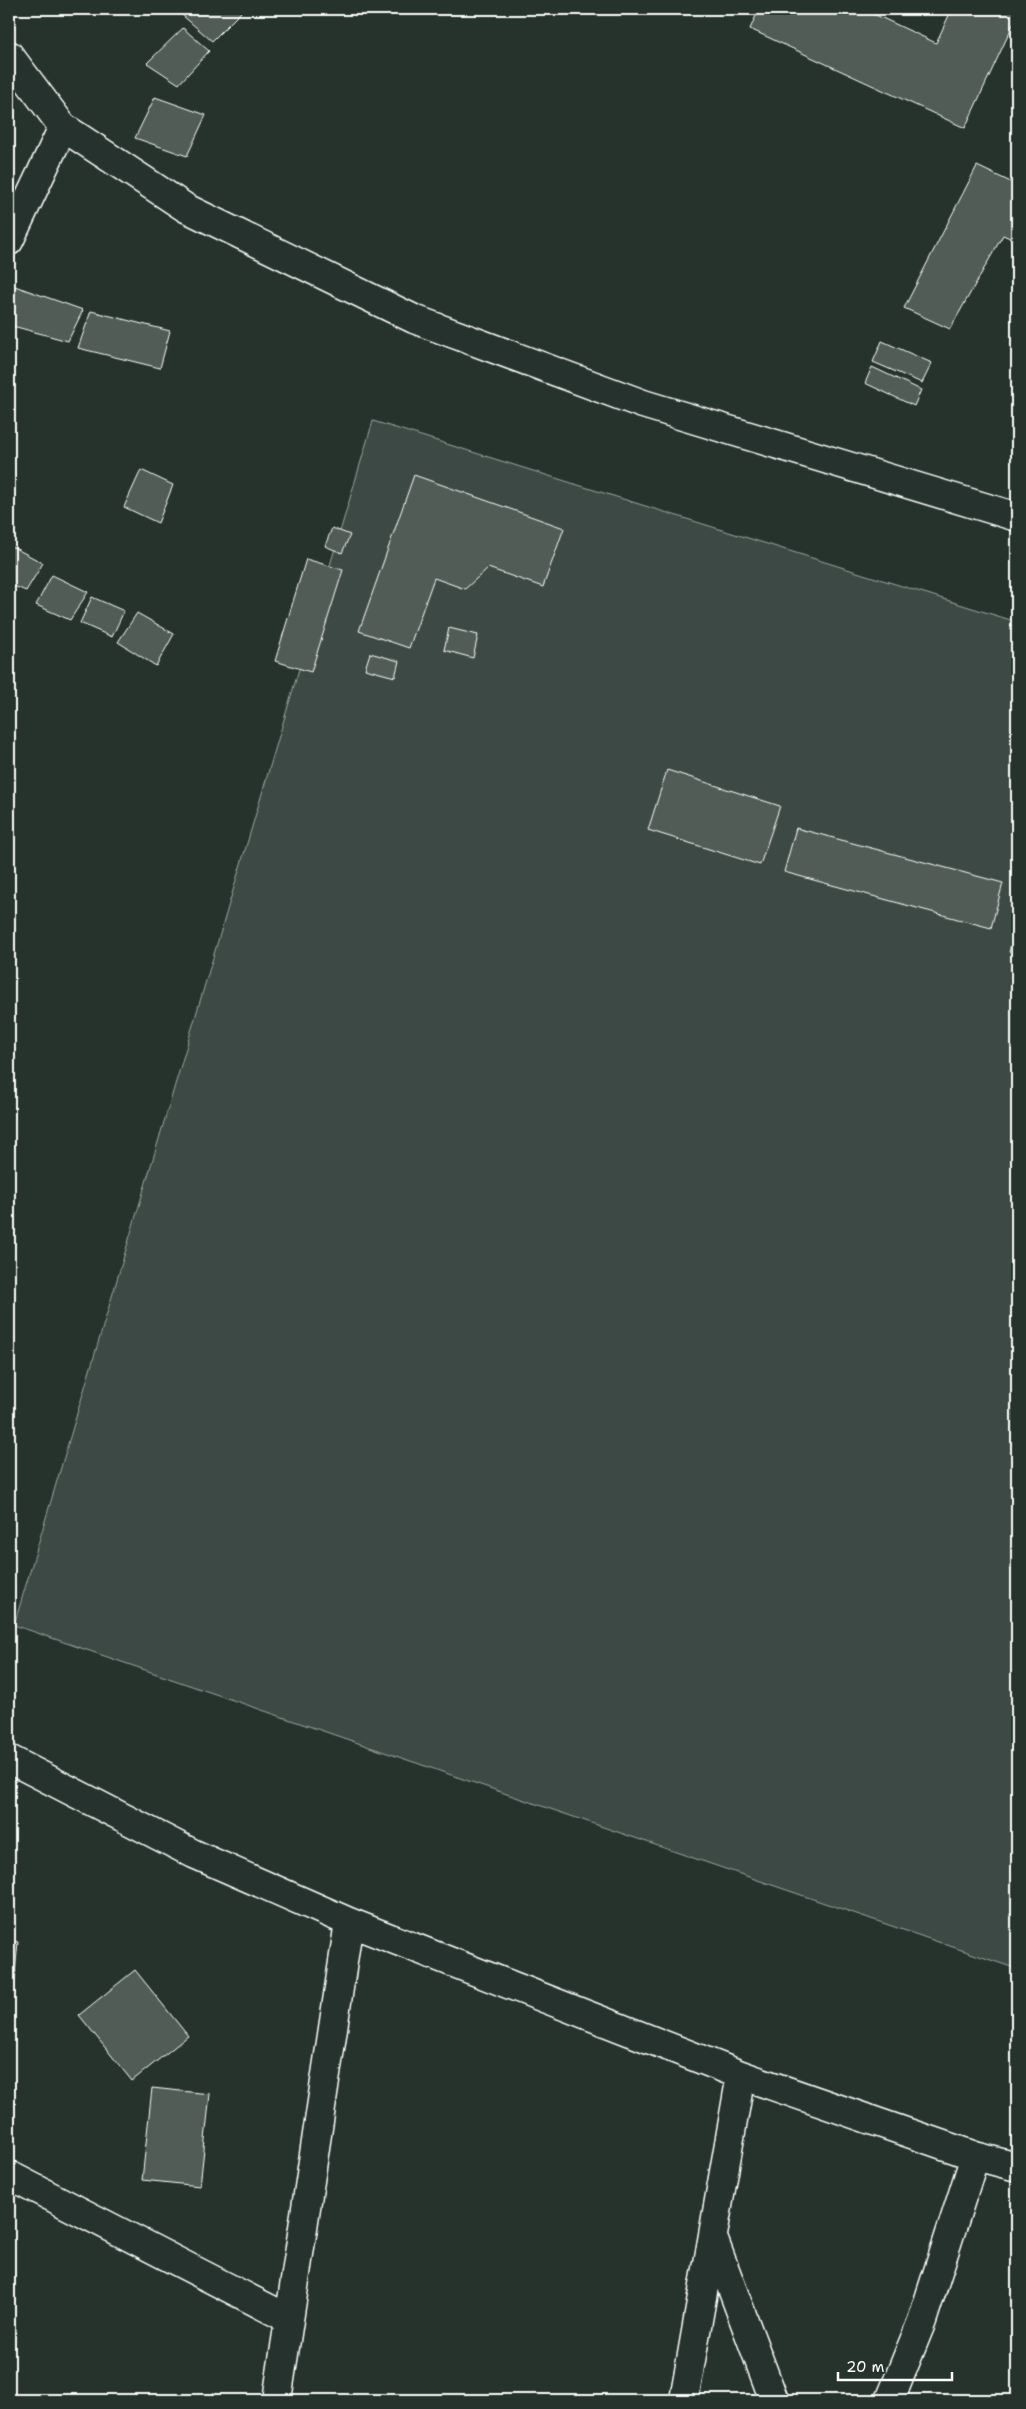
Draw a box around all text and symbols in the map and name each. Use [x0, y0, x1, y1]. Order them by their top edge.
scale bar [838, 2349, 952, 2381]
text: 20 m [846, 2357, 885, 2377]

